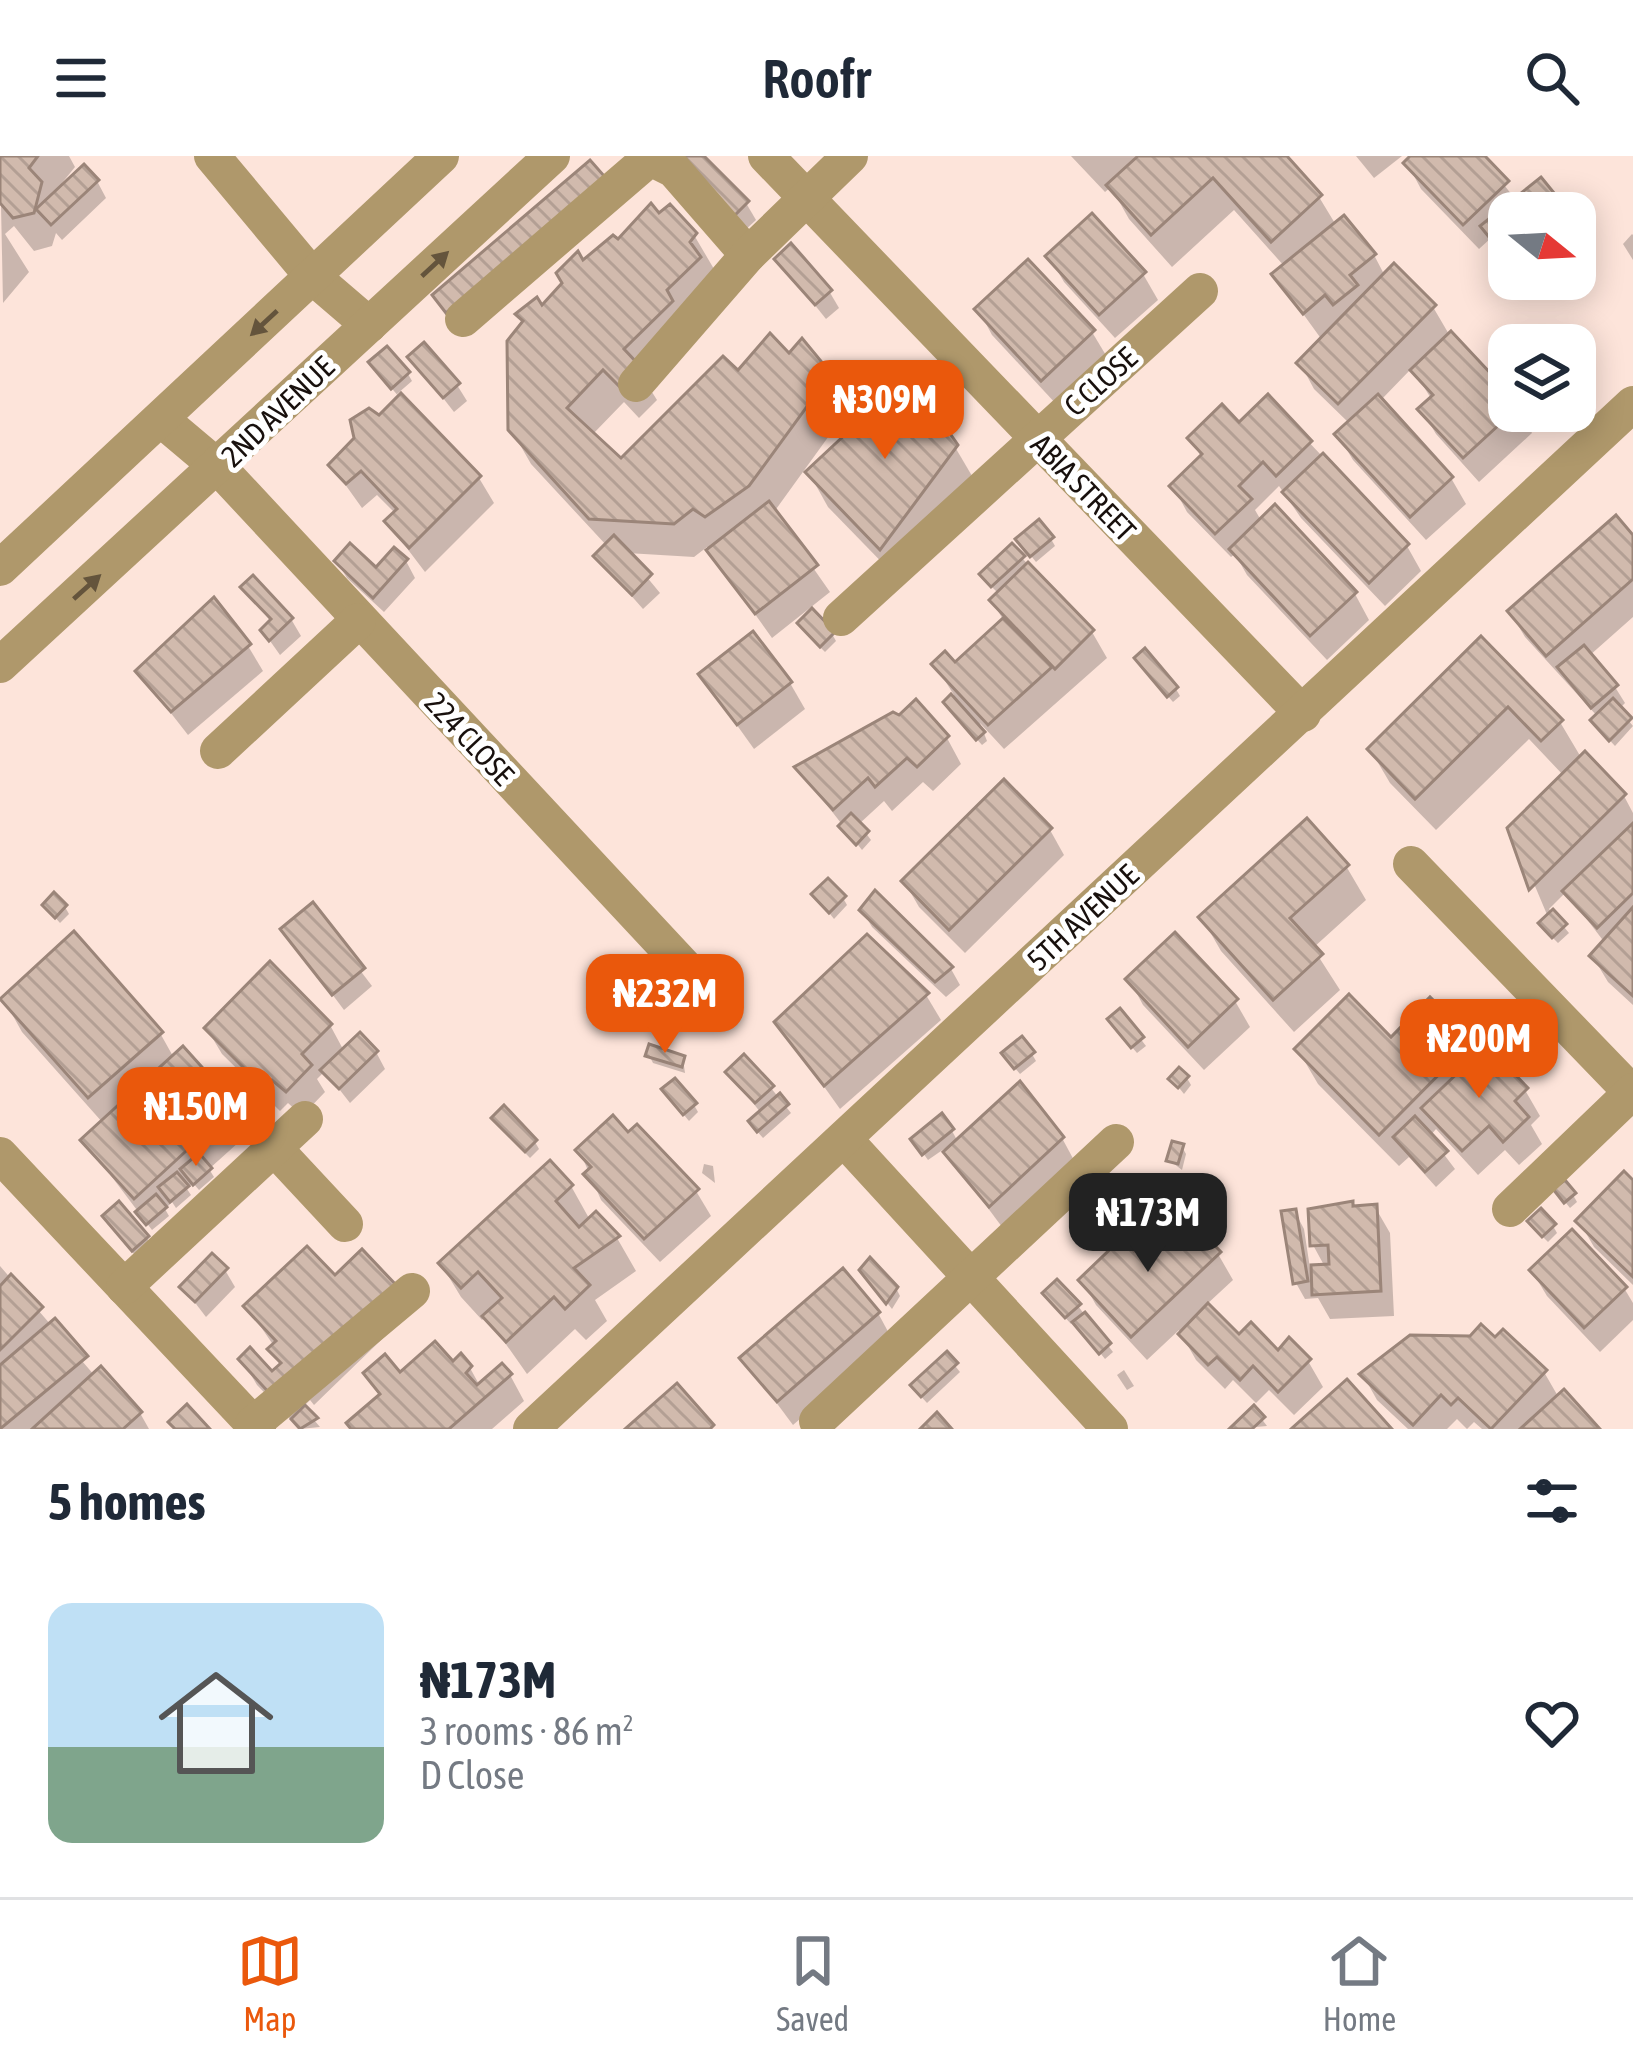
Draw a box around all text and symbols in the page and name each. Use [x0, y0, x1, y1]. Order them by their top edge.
icon: menu [48, 45, 114, 111]
icon: search [1519, 45, 1585, 111]
text: Roofr [762, 48, 871, 109]
north arrow [1488, 192, 1596, 300]
map controls [1488, 192, 1596, 432]
one-way arrow [420, 251, 449, 279]
one-way arrow [250, 308, 279, 336]
button: layers [1488, 324, 1596, 432]
street label: C CLOSE [1057, 340, 1143, 422]
street label: 2ND AVENUE [214, 349, 341, 473]
pin: ₦309M [801, 360, 969, 462]
text: ₦309M [833, 377, 937, 421]
street label: ABIA STREET [1025, 427, 1143, 548]
one-way arrow [72, 574, 102, 601]
street label: 224 CLOSE [418, 685, 521, 792]
street label: 5TH AVENUE [1020, 857, 1145, 977]
pin: ₦232M [581, 954, 749, 1056]
text: ₦232M [613, 971, 717, 1015]
pin: ₦200M [1395, 999, 1563, 1101]
text: ₦200M [1427, 1016, 1531, 1060]
pin: ₦150M [112, 1067, 280, 1169]
text: ₦150M [144, 1084, 248, 1128]
pin: ₦173M [1064, 1173, 1232, 1275]
text: ₦173M [1096, 1190, 1200, 1234]
icon: filters [1519, 1468, 1585, 1534]
text: 5 homes [48, 1472, 206, 1531]
text: ₦173M [420, 1650, 556, 1709]
icon: home [144, 1651, 288, 1795]
icon: heart [1519, 1690, 1585, 1756]
text: 3 rooms · 86 m² [420, 1709, 634, 1753]
text: D Close [420, 1753, 524, 1797]
tab: Map [237, 1928, 303, 2038]
tab: Saved [776, 1928, 849, 2038]
tab: Home [1323, 1928, 1396, 2038]

